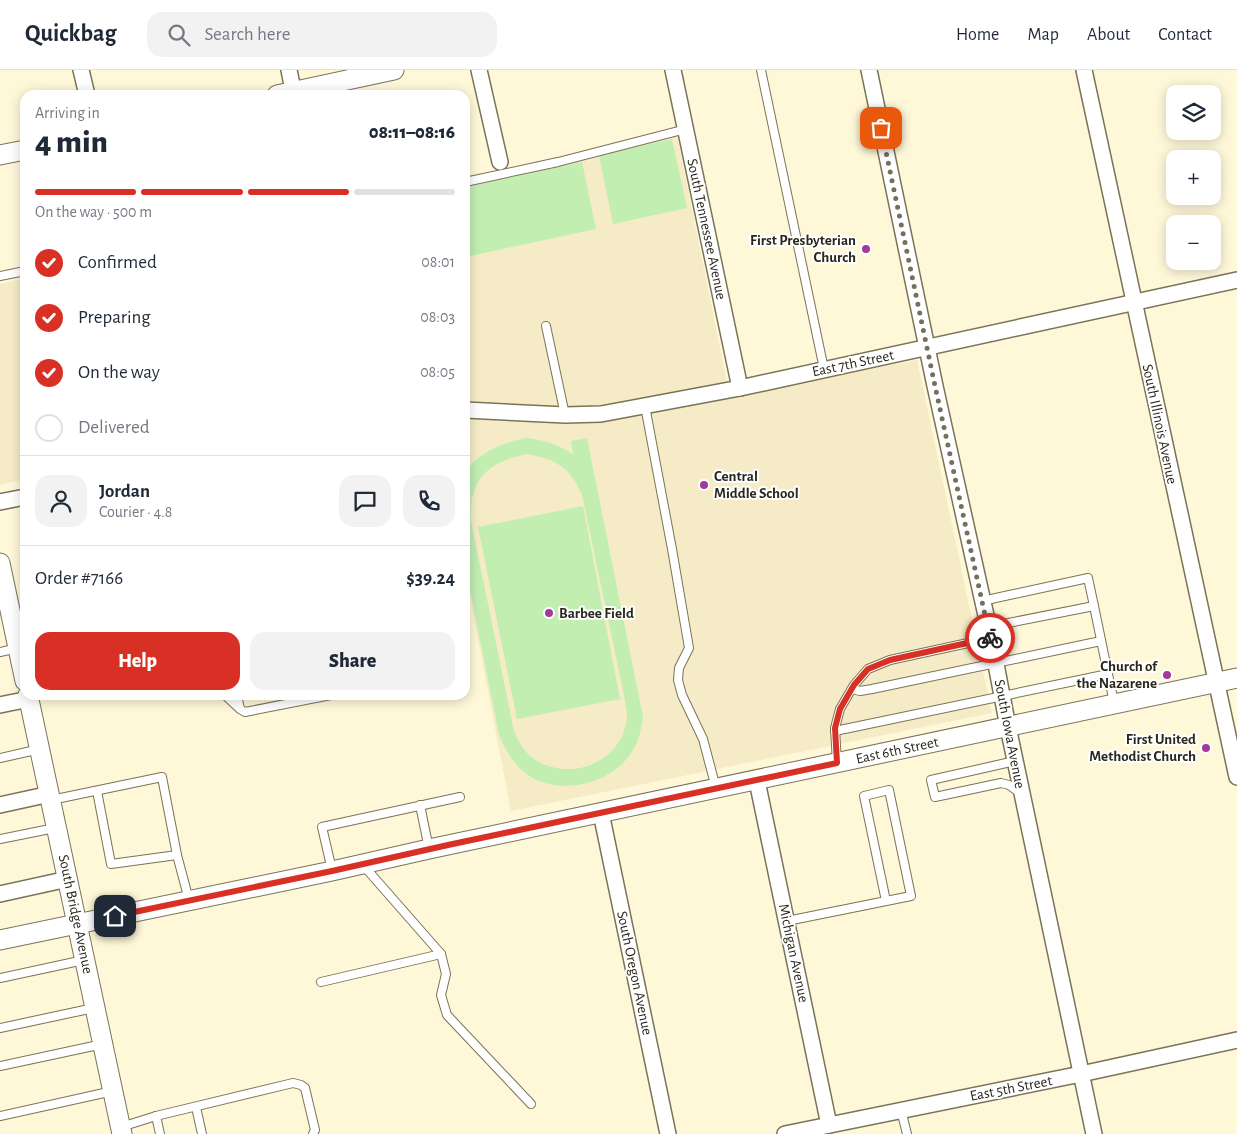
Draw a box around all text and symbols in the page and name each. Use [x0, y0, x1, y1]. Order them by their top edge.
search box [147, 12, 497, 57]
icon: search [165, 21, 193, 49]
text: Quickbag [25, 22, 117, 46]
text: Search here [205, 25, 290, 44]
text: Home [956, 26, 999, 44]
text: Map [1027, 26, 1059, 44]
text: About [1087, 26, 1130, 44]
text: Contact [1158, 26, 1212, 44]
map controls [1166, 85, 1221, 270]
button: layers [1166, 85, 1221, 140]
text: Arriving in [35, 105, 100, 121]
pin [860, 107, 902, 149]
icon: bag [867, 114, 895, 142]
text: 08:11–08:16 [369, 123, 455, 142]
text: 4 min [35, 126, 108, 158]
button: + [1166, 150, 1221, 205]
street label: South Tennessee Avenue [684, 157, 729, 301]
text: On the way · 500 m [35, 204, 152, 220]
button: − [1166, 215, 1221, 270]
place label: First Presbyterian Church [750, 233, 856, 265]
marker: First Presbyterian Church [860, 243, 872, 255]
icon: check [35, 249, 63, 277]
text: Confirmed [78, 253, 157, 272]
text: 08:01 [421, 254, 455, 270]
icon: check [35, 304, 63, 332]
text: Preparing [78, 308, 151, 327]
text: 08:03 [420, 309, 455, 325]
street label: East 7th Street [811, 347, 896, 379]
icon: check [35, 359, 63, 387]
text: On the way [78, 363, 160, 382]
street label: South Illinois Avenue [1139, 363, 1180, 486]
text: 08:05 [420, 364, 455, 380]
text: Delivered [78, 418, 150, 437]
place label: Central Middle School [714, 469, 799, 501]
button: person [35, 475, 87, 527]
button: chat [339, 475, 391, 527]
button: phone [403, 475, 455, 527]
marker: Central Middle School [698, 479, 710, 491]
text: Jordan [99, 482, 150, 501]
text: Courier · 4.8 [99, 504, 172, 520]
text: Order #7166 [35, 569, 123, 588]
text: $39.24 [406, 569, 455, 588]
place label: Barbee Field [559, 606, 634, 621]
marker: Barbee Field [543, 607, 555, 619]
courier [965, 613, 1015, 663]
icon: bike [976, 624, 1004, 652]
button: Help [35, 632, 240, 690]
button: Share [250, 632, 455, 690]
place label: Church of the Nazarene [1076, 659, 1158, 691]
marker: Church of the Nazarene [1161, 669, 1173, 681]
street label: South Iowa Avenue [992, 678, 1027, 790]
place label: First United Methodist Church [1089, 732, 1196, 764]
street label: East 6th Street [854, 734, 940, 767]
marker: First United Methodist Church [1200, 742, 1212, 754]
street label: South Bridge Avenue [56, 853, 95, 975]
pin [94, 895, 136, 937]
icon: home [101, 902, 129, 930]
street label: Michigan Avenue [776, 902, 811, 1004]
street label: South Oregon Avenue [614, 910, 655, 1037]
street label: East 5th Street [969, 1073, 1054, 1104]

